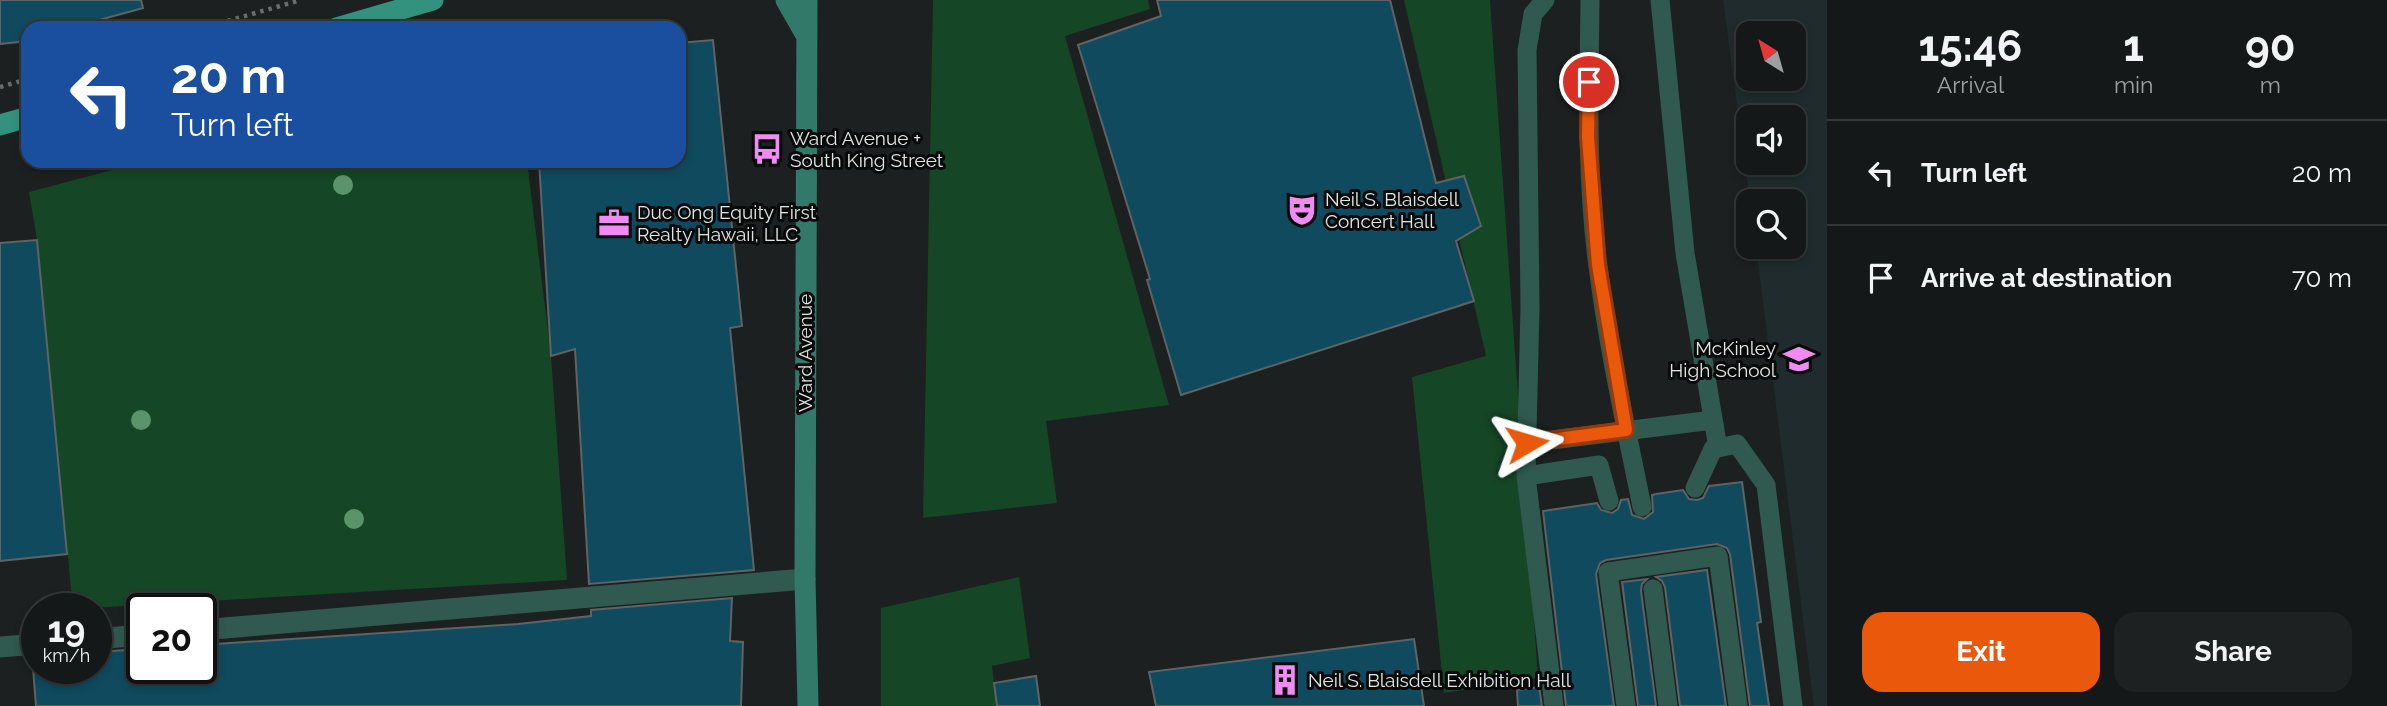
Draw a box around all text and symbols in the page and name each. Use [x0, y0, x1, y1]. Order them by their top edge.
north arrow [1736, 21, 1806, 91]
map controls [1736, 21, 1806, 259]
text: 15:46 [1919, 22, 2022, 71]
text: 1 [2123, 22, 2144, 71]
text: 90 [2245, 22, 2295, 71]
text: 20 m [171, 47, 286, 104]
icon: left [56, 49, 147, 140]
pin [1559, 52, 1619, 112]
icon: arrive [1570, 63, 1608, 101]
text: Arrival [1937, 71, 2004, 98]
text: min [2114, 71, 2153, 98]
text: m [2260, 71, 2281, 98]
button: sound [1736, 105, 1806, 175]
text: Turn left [171, 106, 293, 143]
place label: Ward Avenue + South King Street [790, 127, 944, 171]
bus stop icon: Ward Avenue + South King Street [750, 132, 784, 166]
icon: left [1862, 154, 1900, 192]
text: Turn left [1921, 158, 2027, 188]
text: 20 m [2292, 158, 2352, 188]
place label: Neil S. Blaisdell Concert Hall [1325, 188, 1460, 232]
button: search [1736, 189, 1806, 259]
theatre icon: Neil S. Blaisdell Concert Hall [1285, 193, 1319, 227]
place label: Duc Ong Equity First Realty Hawaii, LLC [637, 201, 817, 245]
office icon: Duc Ong Equity First Realty Hawaii, LLC [597, 206, 631, 240]
icon: arrive [1862, 259, 1900, 297]
text: Arrive at destination [1921, 263, 2172, 293]
text: 70 m [2292, 263, 2352, 293]
street label: Ward Avenue [794, 294, 816, 412]
place label: McKinley High School [1669, 337, 1777, 381]
school or university icon: McKinley High School [1782, 342, 1816, 376]
position arrow [1490, 406, 1564, 480]
speed limit sign: 20 [126, 593, 217, 684]
text: 19 [48, 609, 85, 650]
button: Exit [1862, 612, 2100, 692]
button: Share [2114, 612, 2352, 692]
text: km/h [43, 645, 90, 666]
building icon: Neil S. Blaisdell Exhibition Hall [1268, 663, 1302, 697]
place label: Neil S. Blaisdell Exhibition Hall [1308, 669, 1572, 691]

